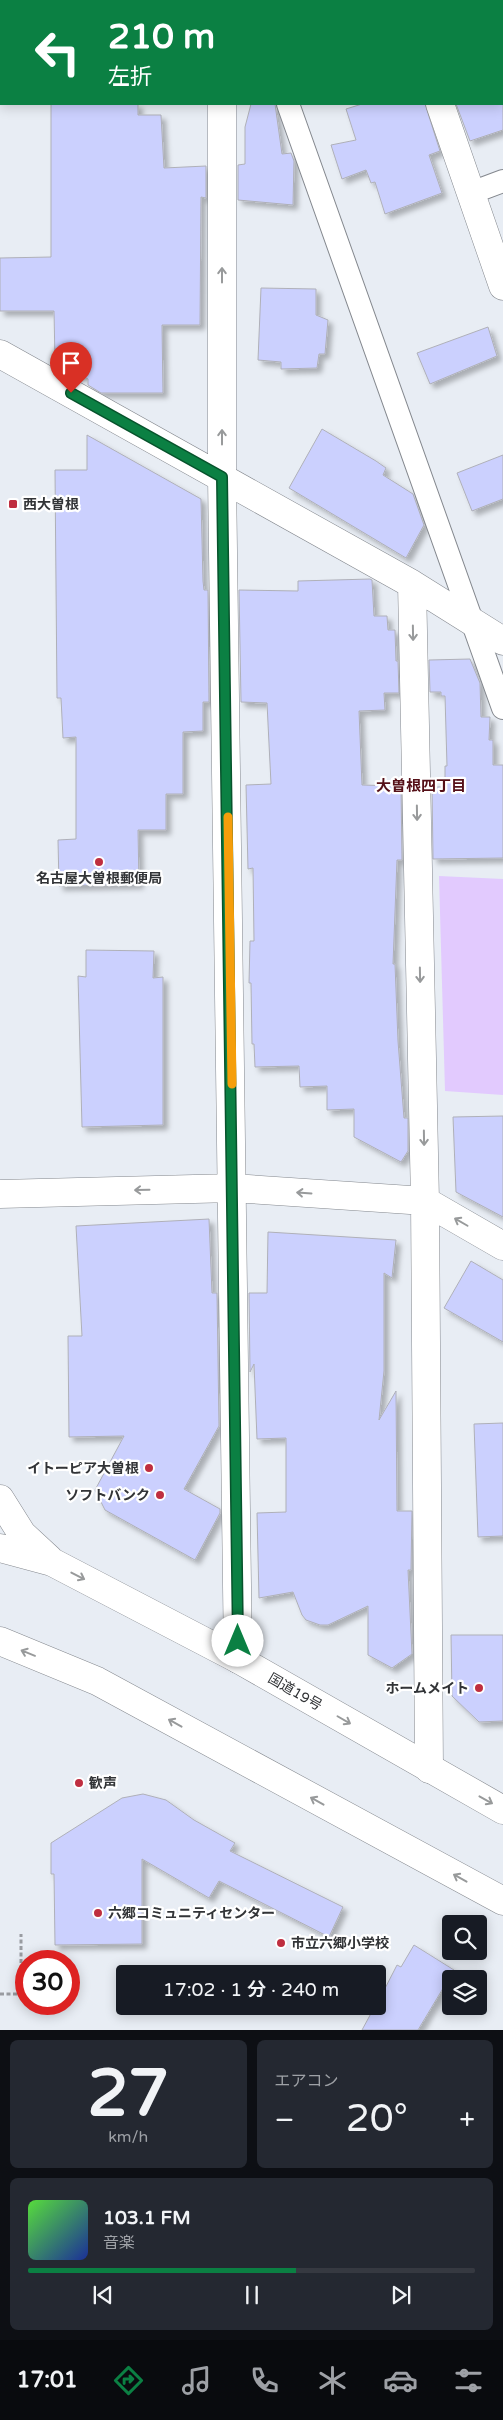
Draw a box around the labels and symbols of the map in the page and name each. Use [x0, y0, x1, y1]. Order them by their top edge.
one-way arrow [217, 267, 227, 284]
pin [50, 342, 92, 393]
one-way arrow [217, 430, 227, 446]
place label: 西大曽根 [23, 496, 79, 513]
marker: 西大曽根 [7, 498, 19, 510]
one-way arrow [408, 624, 418, 641]
district label: 大曽根四丁目 [376, 777, 466, 795]
one-way arrow [412, 804, 422, 821]
marker: 名古屋大曽根郵便局 [93, 856, 105, 868]
place label: 名古屋大曽根郵便局 [36, 870, 162, 887]
one-way arrow [415, 967, 425, 983]
one-way arrow [419, 1130, 428, 1146]
one-way arrow [134, 1186, 150, 1195]
one-way arrow [296, 1188, 312, 1197]
one-way arrow [454, 1216, 468, 1226]
place label: イトーピア大曽根 [27, 1460, 139, 1477]
marker: イトーピア大曽根 [143, 1462, 155, 1474]
place label: ソフトバンク [65, 1487, 150, 1504]
marker: ソフトバンク [154, 1489, 166, 1501]
one-way arrow [71, 1571, 86, 1581]
position arrow [211, 1614, 263, 1666]
one-way arrow [21, 1648, 36, 1657]
street label: 国道19号 [265, 1670, 325, 1714]
place label: ホームメイト [385, 1680, 469, 1697]
marker: ホームメイト [473, 1682, 485, 1694]
one-way arrow [337, 1715, 352, 1725]
one-way arrow [167, 1718, 182, 1728]
place label: 歓声 [89, 1775, 117, 1792]
marker: 歓声 [73, 1777, 85, 1789]
one-way arrow [311, 1795, 325, 1805]
one-way arrow [478, 1795, 493, 1805]
one-way arrow [453, 1873, 468, 1882]
place label: 六郷コミュニティセンター [108, 1905, 275, 1922]
marker: 六郷コミュニティセンター [92, 1907, 104, 1919]
place label: 市立六郷小学校 [291, 1935, 389, 1952]
marker: 市立六郷小学校 [275, 1937, 287, 1949]
speed limit sign: 30 [15, 1950, 80, 2015]

